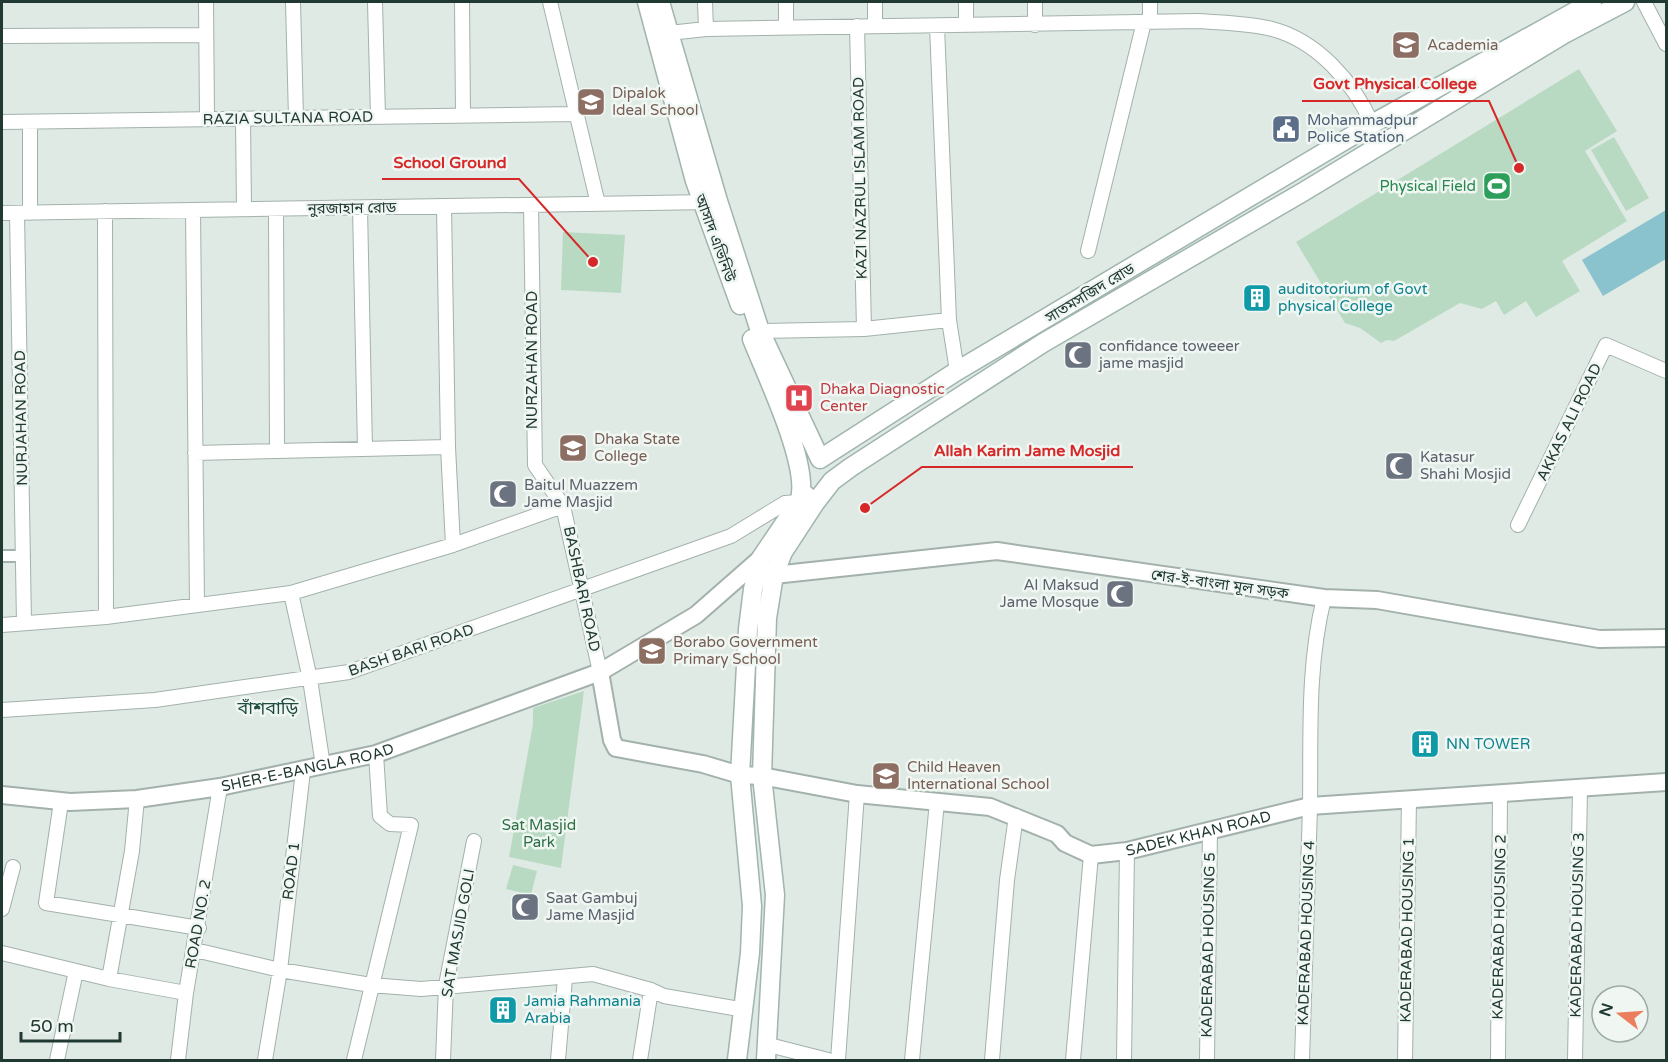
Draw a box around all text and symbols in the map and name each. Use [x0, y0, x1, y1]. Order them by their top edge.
school or university icon: Academia [1390, 29, 1422, 61]
place label: Academia [1427, 36, 1498, 54]
callout: Govt Physical College [1302, 67, 1489, 101]
text: Govt Physical College [1313, 74, 1477, 94]
street label: KAZI NAZRUL ISLAM ROAD [849, 77, 871, 279]
place label: Dipalok Ideal School [612, 84, 698, 119]
school or university icon: Dipalok Ideal School [575, 86, 607, 118]
street label: RAZIA SULTANA ROAD [203, 108, 373, 128]
place label: Mohammadpur Police Station [1307, 111, 1418, 146]
public building icon: Mohammadpur Police Station [1270, 113, 1302, 145]
callout: School Ground [382, 145, 519, 179]
text: School Ground [393, 153, 507, 173]
sports icon: Physical Field [1481, 170, 1513, 202]
place label: Physical Field [1380, 177, 1476, 195]
street label: আসাদ এভিনিউ [690, 191, 739, 285]
street label: নুরজাহান রোড [306, 198, 397, 218]
street label: সাতমসজিদ রোড [1041, 259, 1138, 327]
place label: auditotorium of Govt physical College [1278, 280, 1428, 315]
building icon: auditotorium of Govt physical College [1241, 282, 1273, 314]
street label: NURZAHAN ROAD [523, 291, 541, 429]
place label: confidance toweeer jame masjid [1098, 337, 1240, 372]
mosque icon: confidance toweeer jame masjid [1062, 339, 1094, 371]
street label: NURJAHAN ROAD [11, 350, 31, 486]
street label: AKKAS ALI ROAD [1533, 360, 1605, 484]
place label: Dhaka Diagnostic Center [820, 380, 945, 415]
hospital icon: Dhaka Diagnostic Center [783, 382, 815, 414]
place label: Dhaka State College [594, 430, 680, 465]
school or university icon: Dhaka State College [557, 432, 589, 464]
callout: Allah Karim Jame Mosjid [922, 433, 1133, 467]
text: Allah Karim Jame Mosjid [934, 441, 1120, 461]
place label: Katasur Shahi Mosjid [1420, 448, 1511, 483]
mosque icon: Katasur Shahi Mosjid [1383, 450, 1415, 482]
place label: Baitul Muazzem Jame Masjid [524, 476, 638, 511]
mosque icon: Baitul Muazzem Jame Masjid [487, 478, 519, 510]
street label: BASHBARI ROAD [560, 525, 604, 653]
street label: শের-ই-বাংলা মূল সড়ক [1150, 565, 1291, 603]
place label: Al Maksud Jame Mosque [1000, 576, 1099, 611]
mosque icon: Al Maksud Jame Mosque [1104, 578, 1136, 610]
street label: BASH BARI ROAD [346, 620, 476, 680]
place label: Borabo Government Primary School [673, 633, 818, 668]
school or university icon: Borabo Government Primary School [636, 635, 668, 667]
district label: বাঁশবাড়ি [237, 697, 299, 719]
building icon: NN TOWER [1409, 728, 1441, 760]
place label: NN TOWER [1446, 735, 1530, 753]
street label: SHER-E-BANGLA ROAD [220, 739, 396, 795]
place label: Child Heaven International School [907, 758, 1049, 793]
school or university icon: Child Heaven International School [870, 760, 902, 792]
street label: SADEK KHAN ROAD [1124, 807, 1273, 860]
park label: Sat Masjid Park [502, 816, 576, 851]
street label: KADERABAD HOUSING 3 [1566, 832, 1588, 1018]
street label: KADERABAD HOUSING 2 [1488, 834, 1510, 1020]
street label: KADERABAD HOUSING 1 [1396, 837, 1418, 1023]
street label: KADERABAD HOUSING 4 [1294, 840, 1318, 1026]
street label: ROAD 1 [279, 841, 303, 901]
street label: KADERABAD HOUSING 5 [1197, 852, 1219, 1038]
street label: SAT MASJID GOLI [438, 867, 478, 999]
street label: ROAD NO. 2 [181, 878, 215, 970]
place label: Saat Gambuj Jame Masjid [546, 889, 638, 924]
mosque icon: Saat Gambuj Jame Masjid [509, 891, 541, 923]
north arrow [1590, 984, 1650, 1044]
place label: Jamia Rahmania Arabia [524, 992, 641, 1027]
building icon: Jamia Rahmania Arabia [487, 994, 519, 1026]
text: N [1595, 1001, 1618, 1019]
scale bar [21, 1005, 120, 1043]
text: 50 m [30, 1015, 74, 1037]

